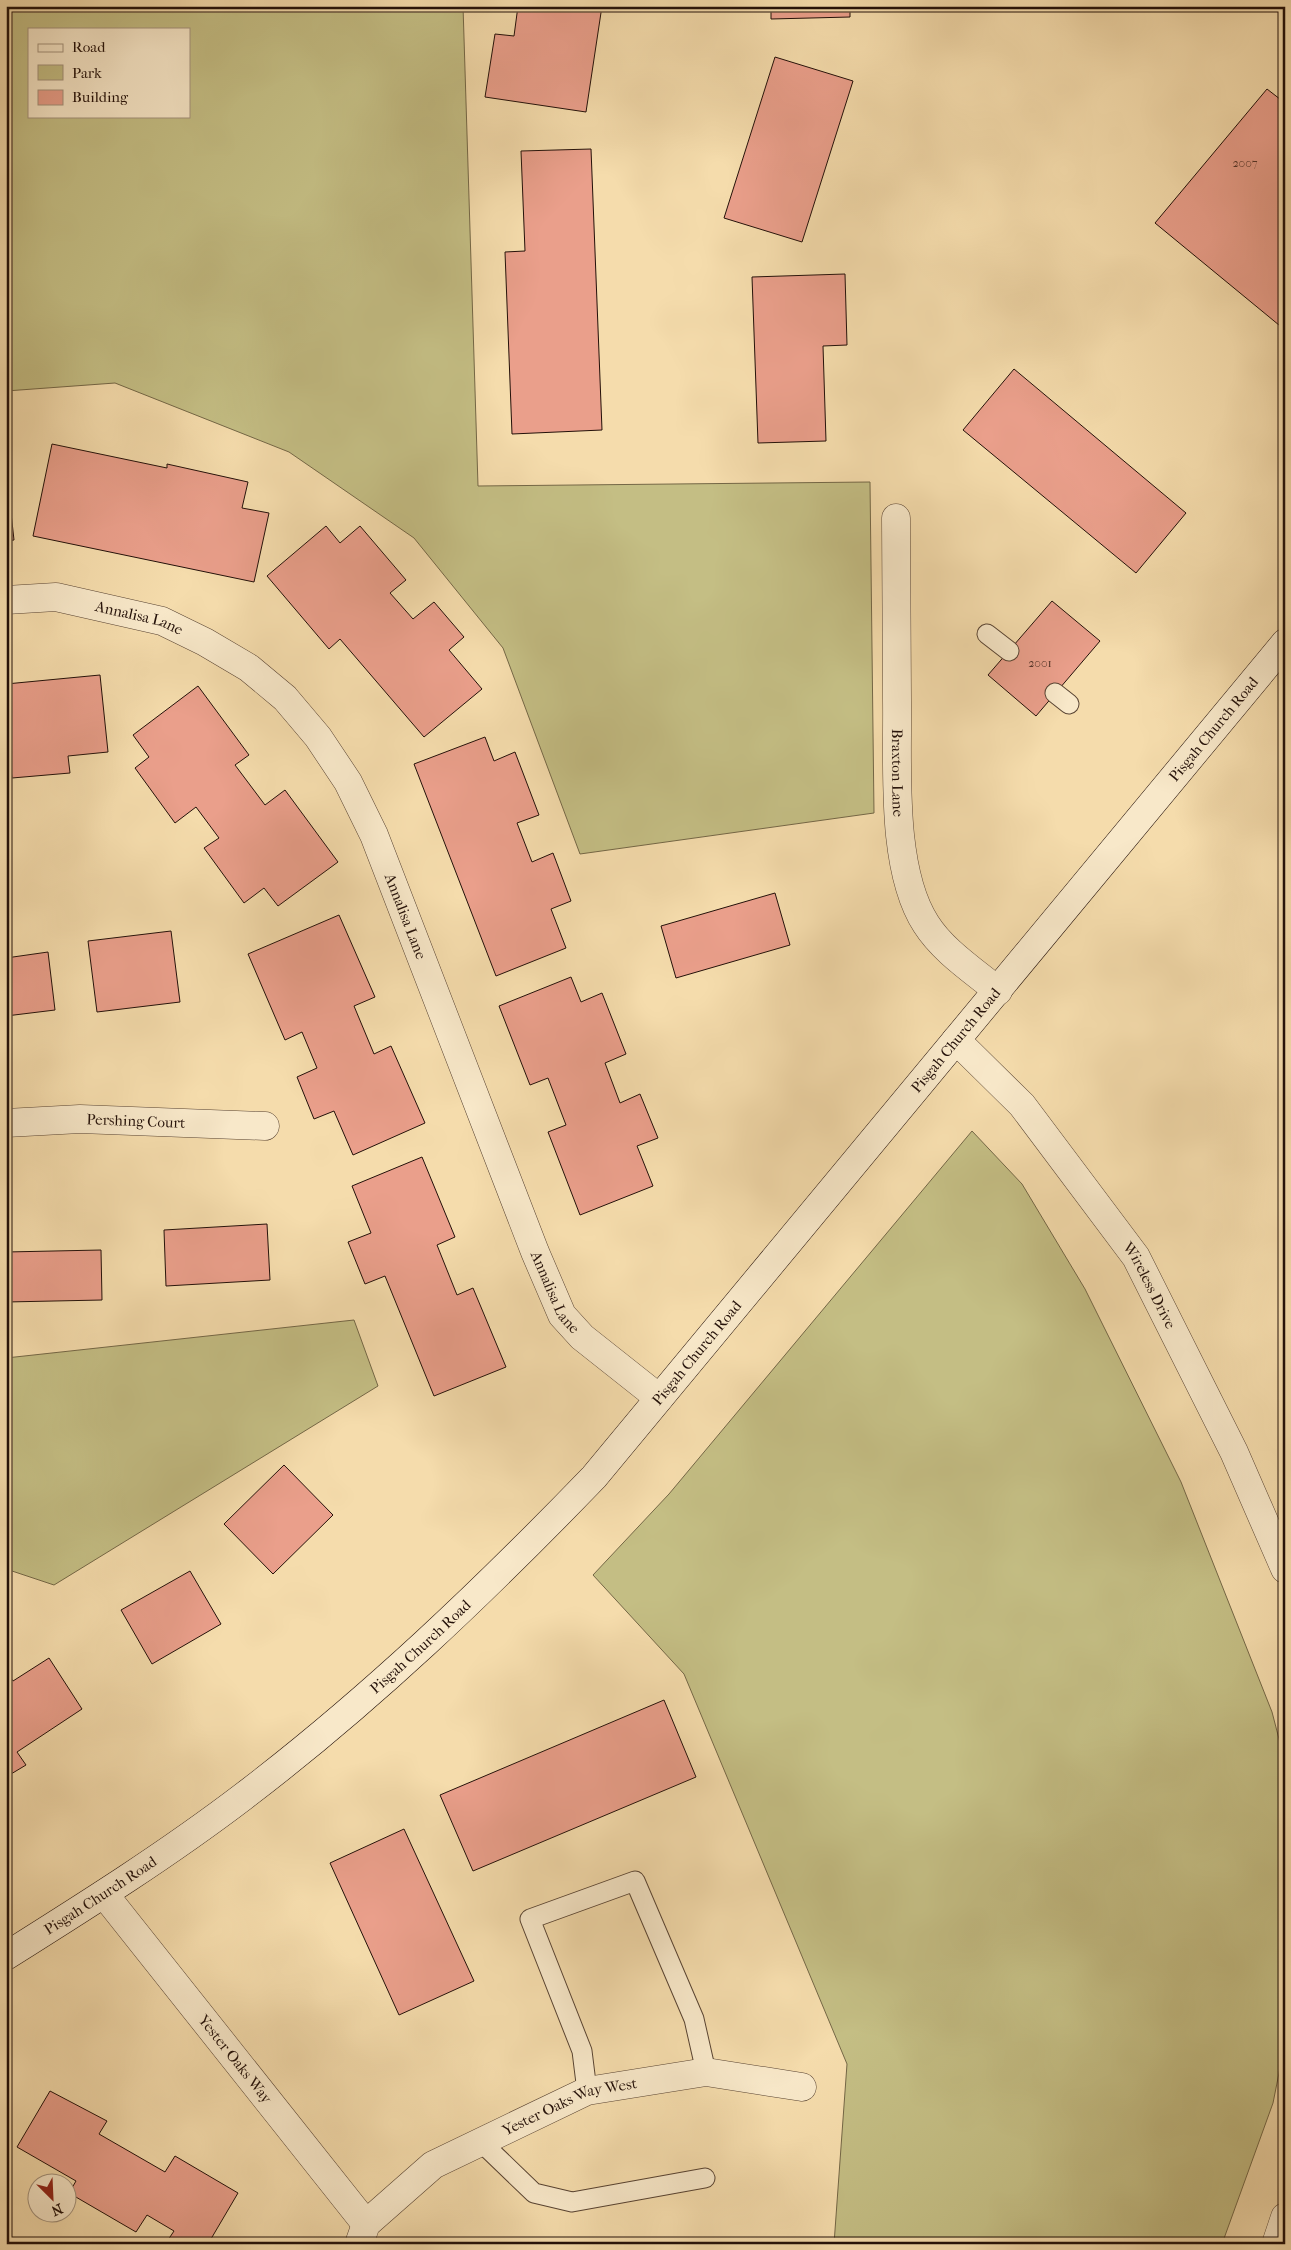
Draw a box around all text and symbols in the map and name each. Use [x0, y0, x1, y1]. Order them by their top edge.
legend [28, 28, 190, 118]
text: Road [72, 38, 106, 56]
text: Park [72, 64, 102, 82]
text: Building [72, 88, 129, 106]
house number: 2007 [1232, 156, 1258, 170]
street label: Annalisa Lane [93, 597, 187, 639]
house number: 2001 [1028, 656, 1052, 670]
street label: Pisgah Church Road [1165, 673, 1263, 785]
street label: Braxton Lane [888, 729, 907, 818]
street label: Annalisa Lane [380, 870, 430, 962]
street label: Pisgah Church Road [907, 984, 1005, 1096]
street label: Pershing Court [86, 1110, 186, 1132]
street label: Wireless Drive [1118, 1238, 1180, 1332]
street label: Annalisa Lane [526, 1247, 584, 1338]
street label: Pisgah Church Road [648, 1296, 746, 1409]
street label: Pisgah Church Road [366, 1595, 475, 1698]
street label: Pisgah Church Road [41, 1852, 161, 1939]
street label: Yester Oaks Way [194, 2011, 276, 2108]
street label: Yester Oaks Way West [498, 2074, 639, 2140]
north arrow [28, 2172, 78, 2222]
text: N [48, 2199, 65, 2219]

